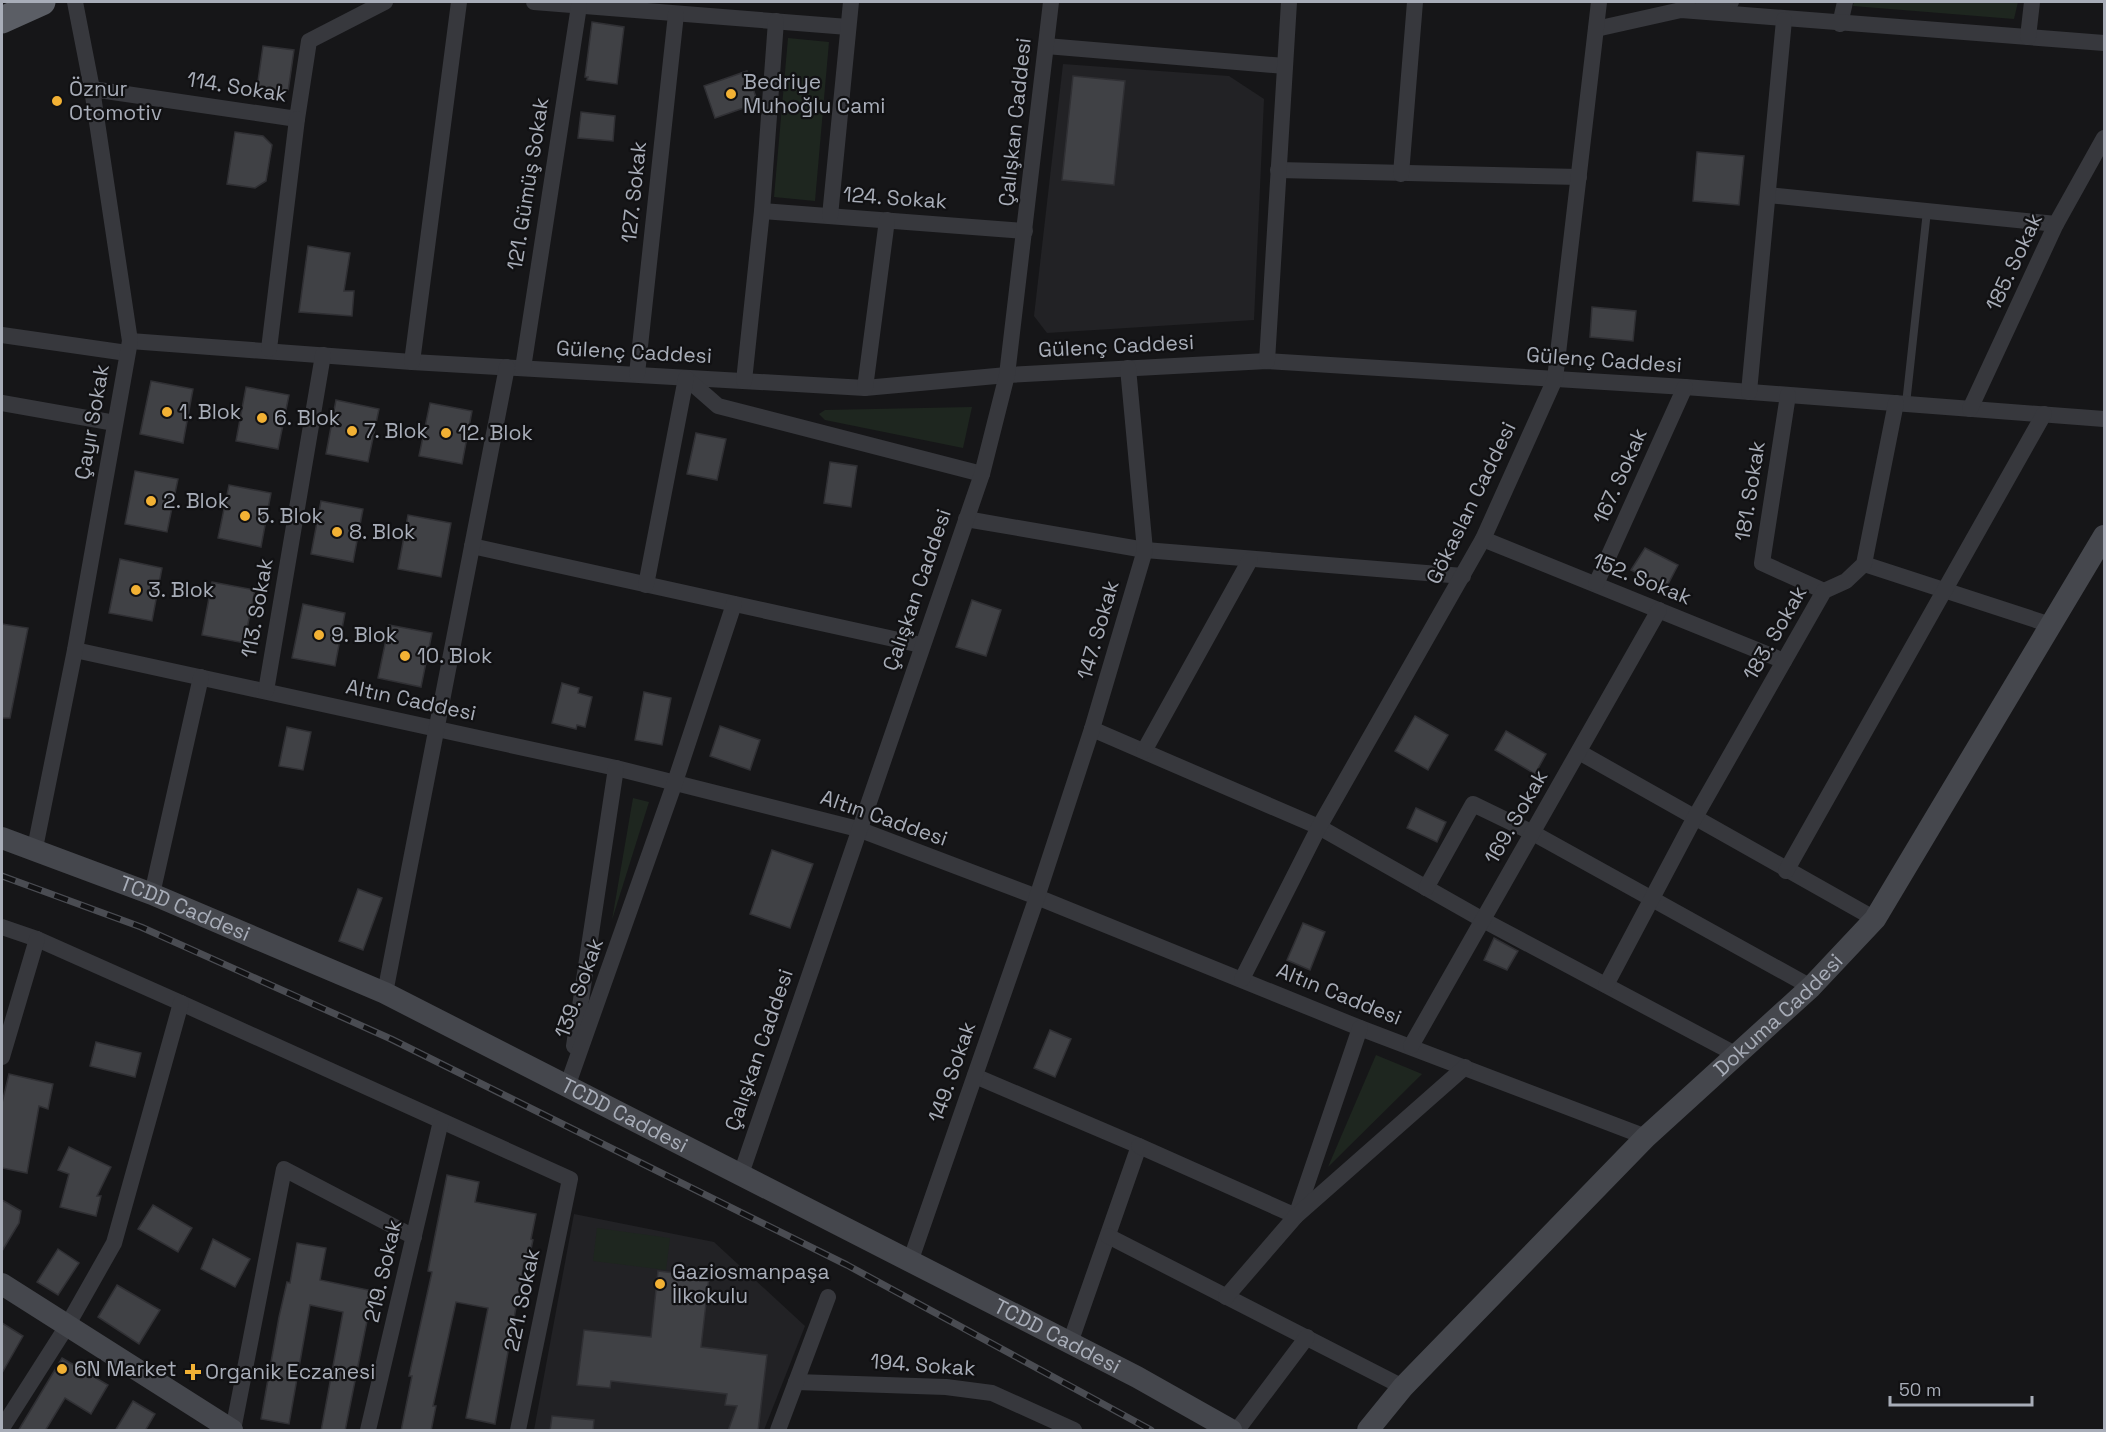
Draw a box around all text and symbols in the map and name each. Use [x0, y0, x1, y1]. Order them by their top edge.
street label: Çalışkan Caddesi [992, 36, 1037, 208]
street label: 114. Sokak [185, 65, 289, 108]
place label: Bedriye Muhoğlu Cami [743, 68, 886, 119]
place label: Öznur Otomotiv [69, 75, 162, 126]
marker: Bedriye Muhoğlu Cami [724, 87, 738, 101]
marker: Öznur Otomotiv [50, 94, 64, 108]
street label: 121. Gümüş Sokak [501, 96, 554, 272]
street label: 127. Sokak [615, 140, 652, 244]
street label: 124. Sokak [842, 180, 948, 215]
street label: 185. Sokak [1979, 209, 2048, 315]
street label: Gülenç Caddesi [1037, 328, 1195, 363]
street label: Gülenç Caddesi [555, 334, 713, 369]
street label: Gülenç Caddesi [1525, 341, 1683, 378]
street label: Çayır Sokak [68, 362, 115, 482]
place label: 1. Blok [179, 398, 241, 425]
place label: 6. Blok [274, 404, 340, 431]
marker: 1. Blok [160, 405, 174, 419]
marker: 6. Blok [255, 411, 269, 425]
place label: 7. Blok [364, 417, 428, 444]
street label: Gökaslan Caddesi [1420, 417, 1522, 588]
place label: 12. Blok [458, 419, 533, 446]
marker: 7. Blok [345, 424, 359, 438]
street label: 167. Sokak [1586, 424, 1653, 528]
marker: 12. Blok [439, 426, 453, 440]
street label: 181. Sokak [1728, 439, 1771, 543]
place label: 2. Blok [163, 487, 229, 514]
marker: 2. Blok [144, 494, 158, 508]
place label: 5. Blok [257, 502, 323, 529]
street label: Çalışkan Caddesi [876, 505, 957, 674]
marker: 5. Blok [238, 509, 252, 523]
place label: 8. Blok [349, 518, 415, 545]
marker: 8. Blok [330, 525, 344, 539]
street label: 152. Sokak [1589, 547, 1696, 611]
street label: 113. Sokak [234, 556, 279, 660]
place label: 3. Blok [148, 576, 214, 603]
street label: 147. Sokak [1070, 577, 1125, 683]
street label: 183. Sokak [1737, 581, 1812, 685]
marker: 3. Blok [129, 583, 143, 597]
place label: 9. Blok [331, 621, 397, 648]
marker: 9. Blok [312, 628, 326, 642]
place label: 10. Blok [417, 642, 492, 669]
marker: 10. Blok [398, 649, 412, 663]
street label: Altın Caddesi [344, 673, 479, 726]
street label: 169. Sokak [1478, 765, 1553, 869]
street label: Altın Caddesi [817, 783, 951, 852]
street label: TCDD Caddesi [116, 869, 254, 947]
street label: 139. Sokak [548, 934, 609, 1042]
street label: Dokuma Caddesi [1708, 948, 1848, 1082]
street label: Altın Caddesi [1273, 956, 1406, 1031]
street label: Çalışkan Caddesi [718, 965, 799, 1134]
street label: 149. Sokak [922, 1018, 981, 1126]
street label: TCDD Caddesi [557, 1071, 693, 1158]
street label: 219. Sokak [358, 1217, 407, 1325]
street label: 221. Sokak [497, 1246, 546, 1354]
place label: Gaziosmanpaşa İlkokulu [672, 1258, 830, 1309]
marker: Gaziosmanpaşa İlkokulu [653, 1277, 667, 1291]
street label: TCDD Caddesi [989, 1292, 1125, 1379]
street label: 194. Sokak [870, 1347, 976, 1382]
place label: 6N Market [74, 1355, 177, 1382]
place label: Organik Eczanesi [205, 1358, 375, 1385]
marker: 6N Market [55, 1362, 69, 1376]
marker: Organik Eczanesi [186, 1365, 200, 1379]
scale bar [1890, 1369, 2032, 1407]
text: 50 m [1899, 1378, 1941, 1401]

